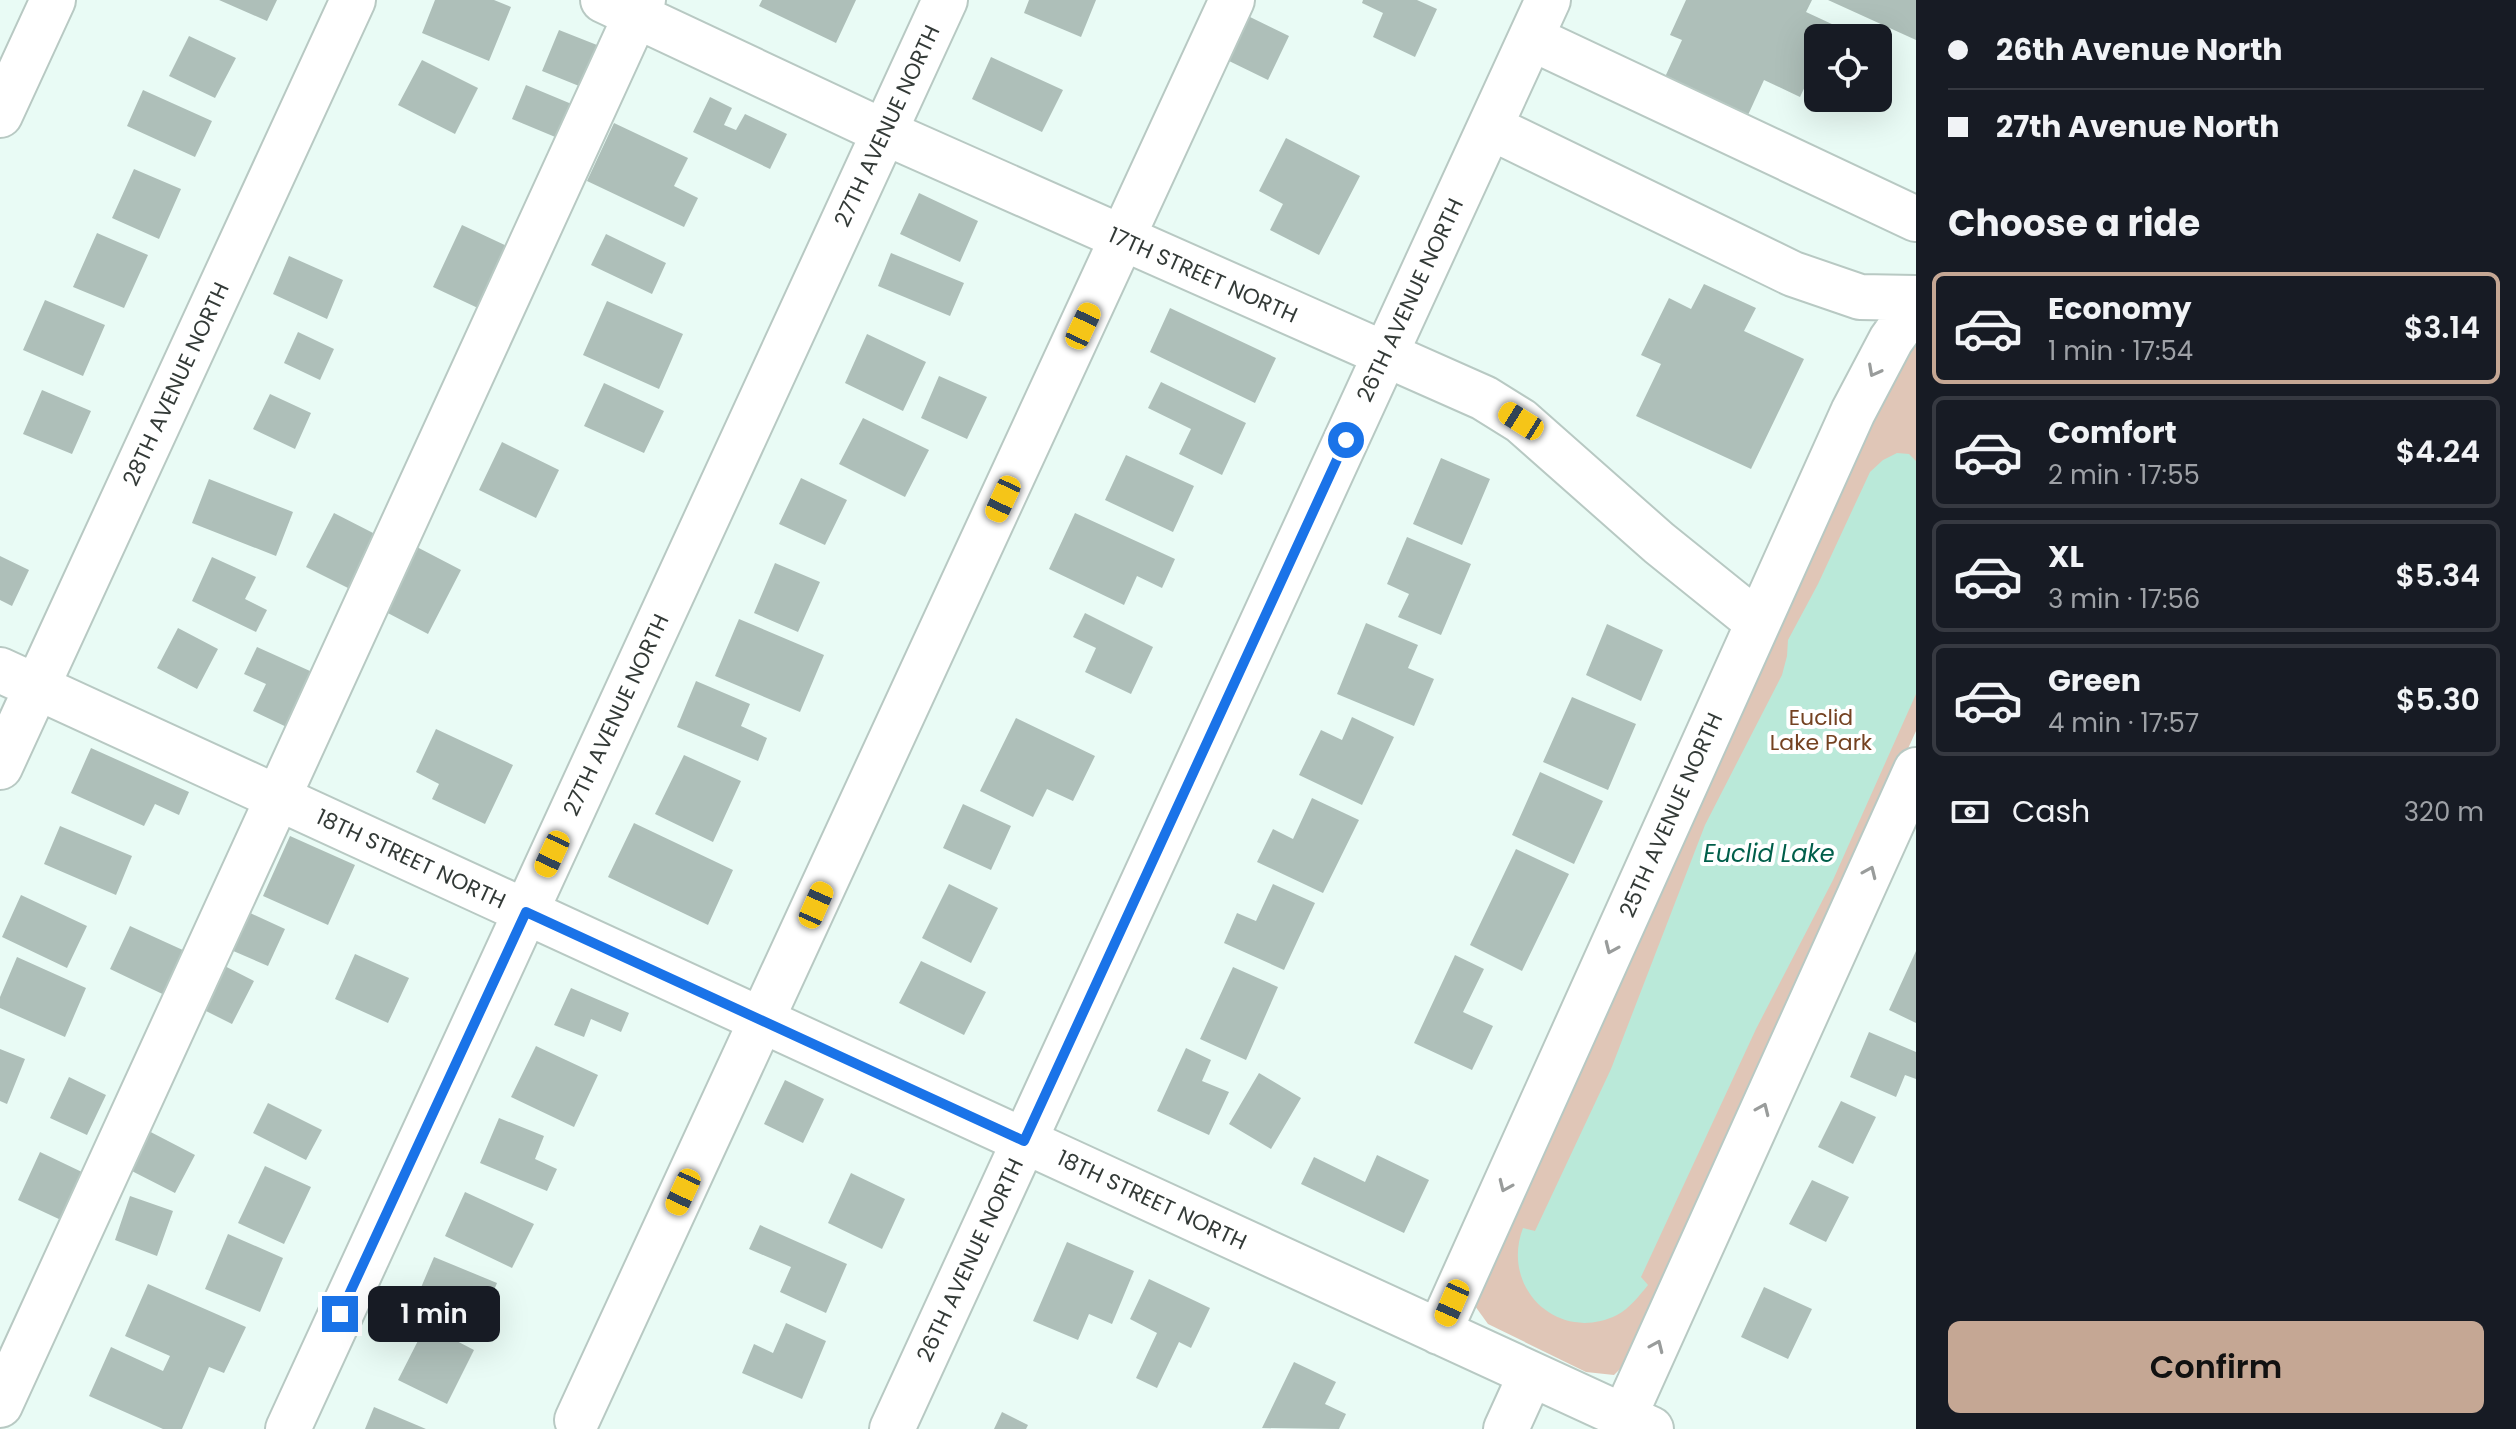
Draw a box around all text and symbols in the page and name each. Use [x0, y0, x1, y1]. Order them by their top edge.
street label: 27TH AVENUE NORTH [827, 20, 947, 232]
map controls [1804, 24, 1892, 112]
button: locate [1804, 24, 1892, 112]
text: 26th Avenue North [1996, 28, 2283, 71]
text: 27th Avenue North [1996, 105, 2280, 148]
street label: 26TH AVENUE NORTH [1349, 193, 1471, 407]
text: Choose a ride [1948, 198, 2200, 249]
street label: 17TH STREET NORTH [1104, 219, 1302, 331]
street label: 28TH AVENUE NORTH [115, 277, 237, 491]
text: Economy [2048, 287, 2192, 330]
icon: car [1952, 292, 2024, 364]
car [1062, 299, 1104, 353]
text: $3.14 [2404, 306, 2480, 349]
text: 1 min · 17:54 [2048, 333, 2193, 369]
one-way arrow [1869, 363, 1884, 378]
car [1494, 398, 1548, 444]
text: Comfort [2048, 411, 2177, 454]
icon: car [1952, 416, 2024, 488]
route start [1328, 422, 1364, 458]
text: $4.24 [2396, 430, 2480, 473]
text: 2 min · 17:55 [2048, 457, 2200, 493]
car [982, 472, 1024, 526]
text: XL [2048, 535, 2084, 578]
icon: car [1952, 540, 2024, 612]
text: $5.34 [2395, 554, 2480, 597]
text: 3 min · 17:56 [2048, 581, 2200, 617]
street label: 27TH AVENUE NORTH [556, 609, 676, 821]
text: Green [2048, 659, 2141, 702]
icon: car [1952, 664, 2024, 736]
text: $5.30 [2396, 678, 2480, 721]
park label: Euclid Lake Park [1770, 702, 1873, 758]
text: 4 min · 17:57 [2048, 705, 2199, 741]
street label: 25TH AVENUE NORTH [1612, 708, 1730, 922]
icon: cash [1948, 790, 1992, 834]
text: Cash [2012, 790, 2090, 833]
text: 320 m [2404, 794, 2484, 830]
street label: 18TH STREET NORTH [311, 801, 511, 917]
car [531, 827, 573, 881]
water label: Euclid Lake [1703, 837, 1835, 870]
one-way arrow [1860, 866, 1876, 880]
car [795, 878, 837, 932]
one-way arrow [1605, 940, 1621, 955]
one-way arrow [1754, 1103, 1770, 1117]
street label: 18TH STREET NORTH [1052, 1142, 1252, 1258]
street label: 26TH AVENUE NORTH [909, 1153, 1031, 1367]
car [662, 1165, 704, 1219]
one-way arrow [1499, 1177, 1515, 1192]
car [1431, 1276, 1473, 1330]
callout: 1 min [368, 1286, 500, 1342]
route end [322, 1296, 358, 1332]
text: 1 min [400, 1296, 468, 1332]
button: Confirm [1948, 1321, 2484, 1413]
one-way arrow [1647, 1340, 1663, 1354]

